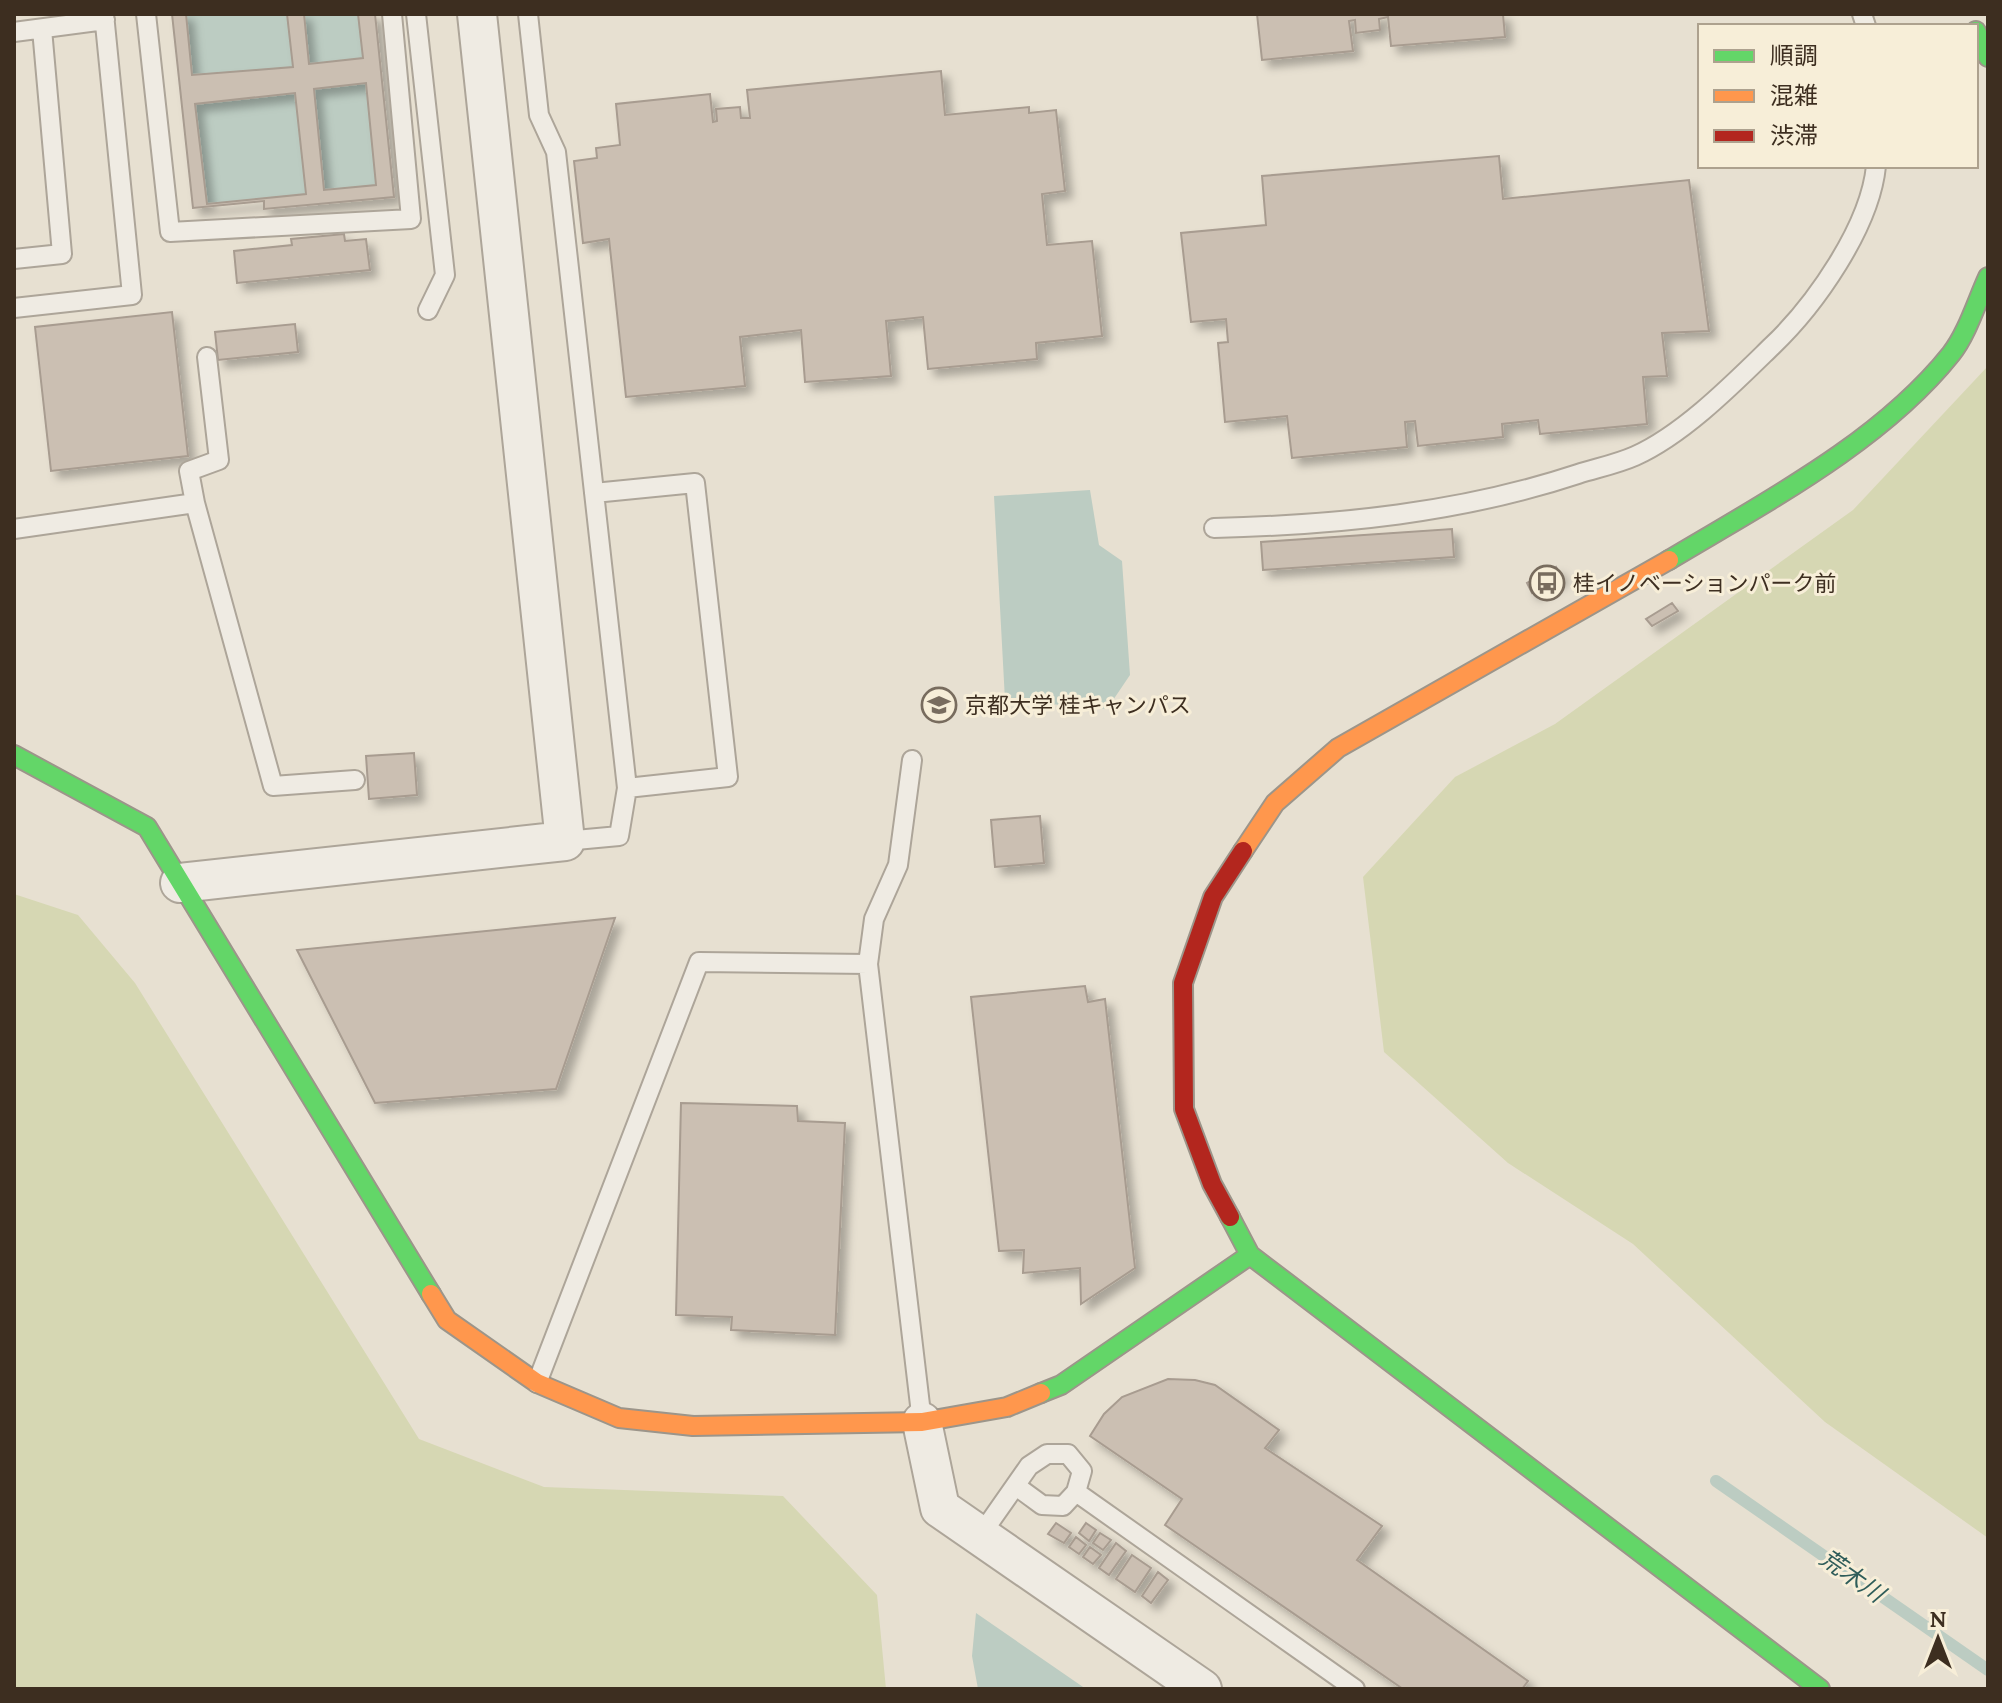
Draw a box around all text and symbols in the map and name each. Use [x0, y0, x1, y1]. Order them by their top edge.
legend [1698, 24, 1978, 168]
text: 順調 [1770, 40, 1818, 71]
text: 混雑 [1770, 80, 1818, 111]
text: 渋滞 [1770, 120, 1818, 151]
bus stop icon: 桂イノベーションパーク前 [1528, 564, 1566, 602]
place label: 桂イノベーションパーク前 [1573, 569, 1837, 597]
school or university icon: 京都大学 桂キャンパス [920, 686, 958, 724]
place label: 京都大学 桂キャンパス [965, 691, 1191, 719]
water label: 荒木川 [1814, 1542, 1893, 1611]
north arrow [1898, 1599, 1978, 1679]
text: N [1929, 1605, 1947, 1633]

